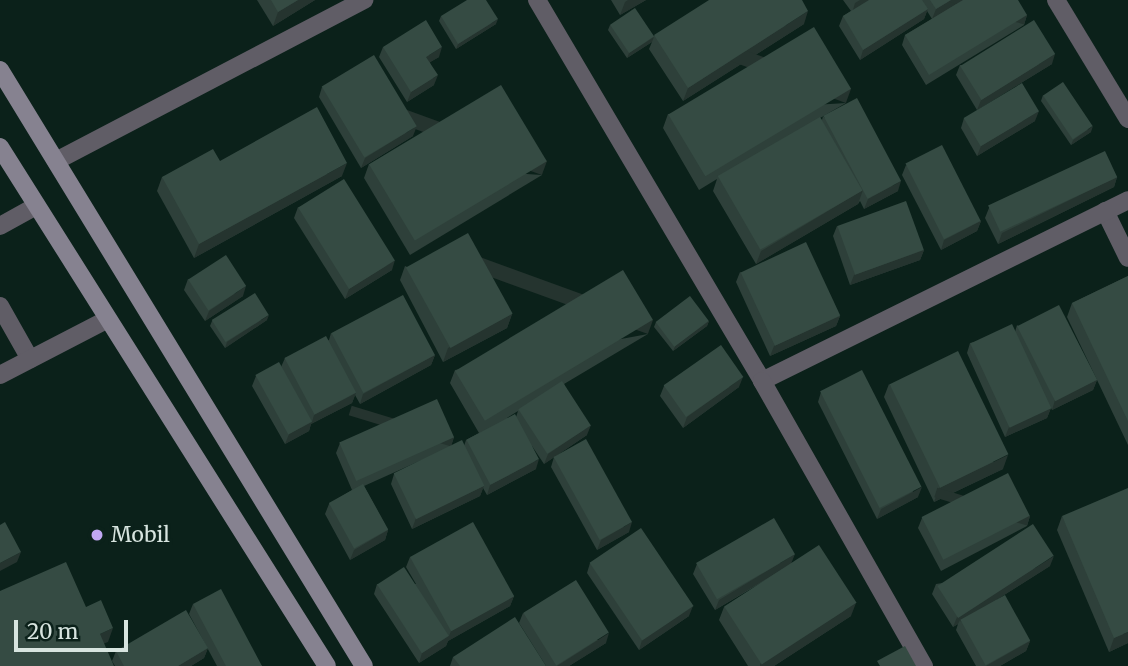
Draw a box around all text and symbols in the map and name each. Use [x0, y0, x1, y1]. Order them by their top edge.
place label: Mobil [111, 522, 170, 548]
marker: Mobil [89, 527, 105, 543]
scale bar [18, 606, 131, 650]
text: 20 m [27, 618, 78, 645]

